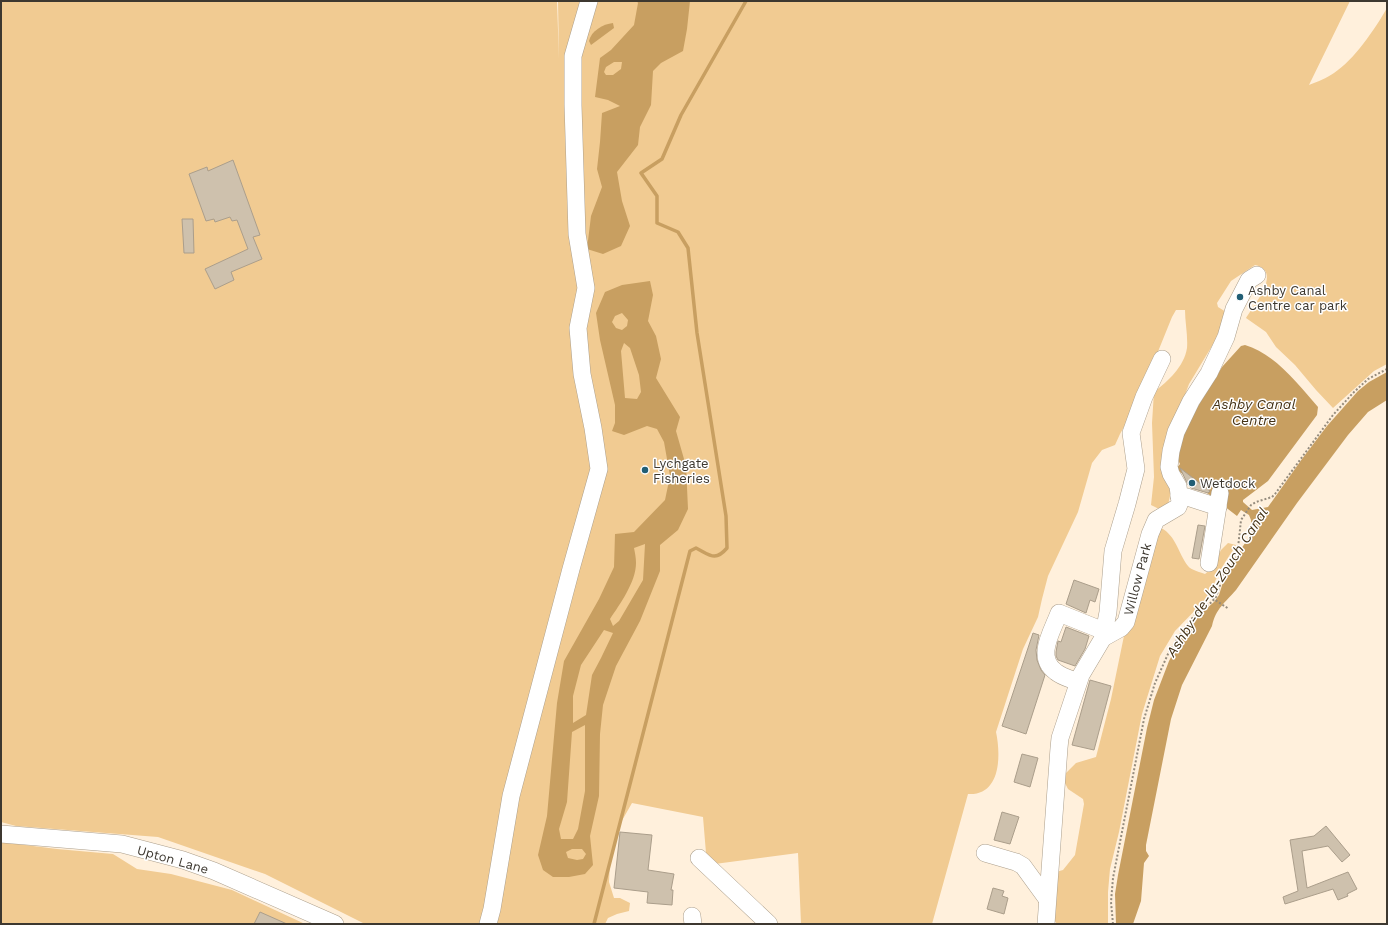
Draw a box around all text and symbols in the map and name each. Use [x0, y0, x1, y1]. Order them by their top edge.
place label: Ashby Canal Centre car park [1248, 283, 1348, 313]
marker: Ashby Canal Centre car park [1235, 292, 1245, 302]
water label: Ashby Canal Centre [1211, 396, 1296, 428]
place label: Lychgate Fisheries [653, 456, 710, 486]
marker: Lychgate Fisheries [640, 465, 650, 475]
place label: Wetdock [1200, 476, 1256, 491]
marker: Wetdock [1187, 478, 1197, 488]
water label: Ashby-de-la-Zouch Canal [1162, 505, 1271, 660]
street label: Willow Park [1121, 541, 1155, 617]
street label: Upton Lane [135, 842, 210, 877]

